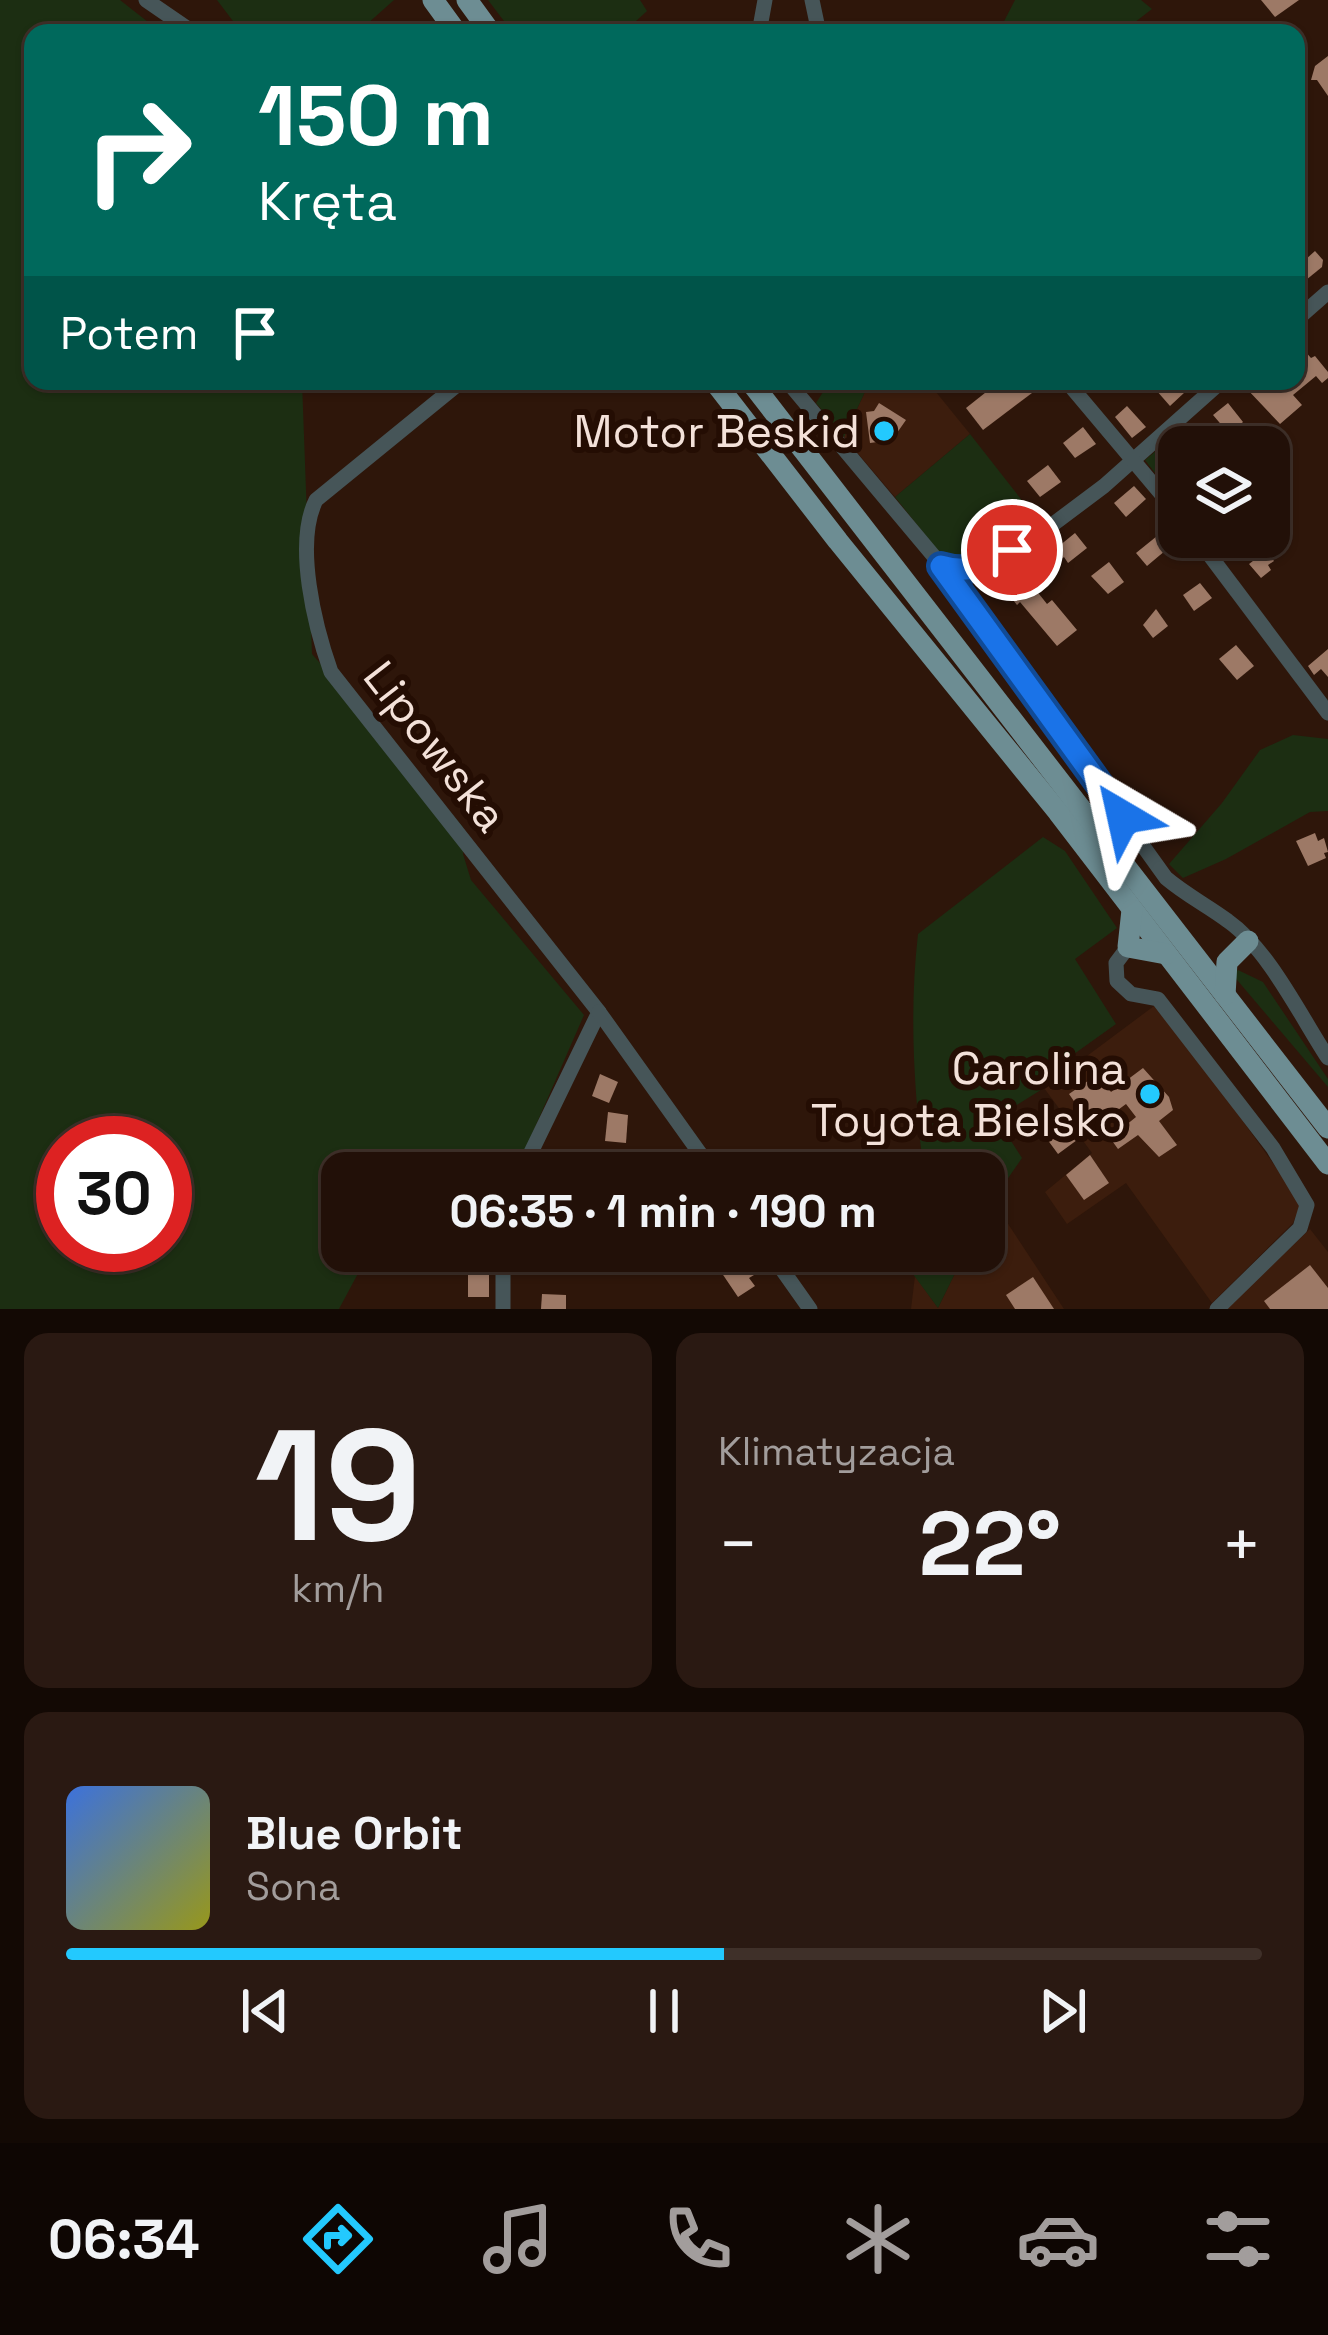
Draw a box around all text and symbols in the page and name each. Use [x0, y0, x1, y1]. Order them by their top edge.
text: 150 m [258, 62, 494, 170]
icon: right [60, 72, 216, 228]
text: Kręta [258, 167, 397, 236]
icon: arrive [222, 300, 288, 366]
text: Potem [60, 305, 198, 362]
place label: Motor Beskid [574, 403, 860, 460]
marker: Motor Beskid [871, 418, 897, 444]
map controls [1158, 426, 1290, 558]
button: layers [1158, 426, 1290, 558]
pin [961, 499, 1063, 601]
icon: arrive [979, 517, 1045, 583]
street label: Lipowska [351, 650, 520, 843]
position arrow [1060, 754, 1186, 880]
place label: Carolina Toyota Bielsko [811, 1040, 1126, 1149]
marker: Carolina Toyota Bielsko [1137, 1081, 1163, 1107]
speed limit sign: 30 [36, 1116, 192, 1272]
text: 06:35 · 1 min · 190 m [449, 1183, 877, 1240]
text: 19 [255, 1386, 421, 1586]
text: Klimatyzacja [718, 1427, 955, 1476]
text: 22° [919, 1486, 1061, 1601]
text: − [718, 1502, 759, 1586]
text: + [1221, 1502, 1262, 1586]
text: km/h [292, 1564, 384, 1613]
text: Blue Orbit [246, 1805, 462, 1862]
text: Sona [246, 1862, 340, 1911]
icon: previous [232, 1978, 298, 2044]
icon: pause [631, 1978, 697, 2044]
icon: next [1030, 1978, 1096, 2044]
icon: directions [296, 2197, 380, 2281]
icon: music [476, 2197, 560, 2281]
icon: phone [656, 2197, 740, 2281]
icon: climate [836, 2197, 920, 2281]
icon: car [1016, 2197, 1100, 2281]
icon: filters [1196, 2197, 1280, 2281]
text: 06:34 [48, 2205, 200, 2274]

